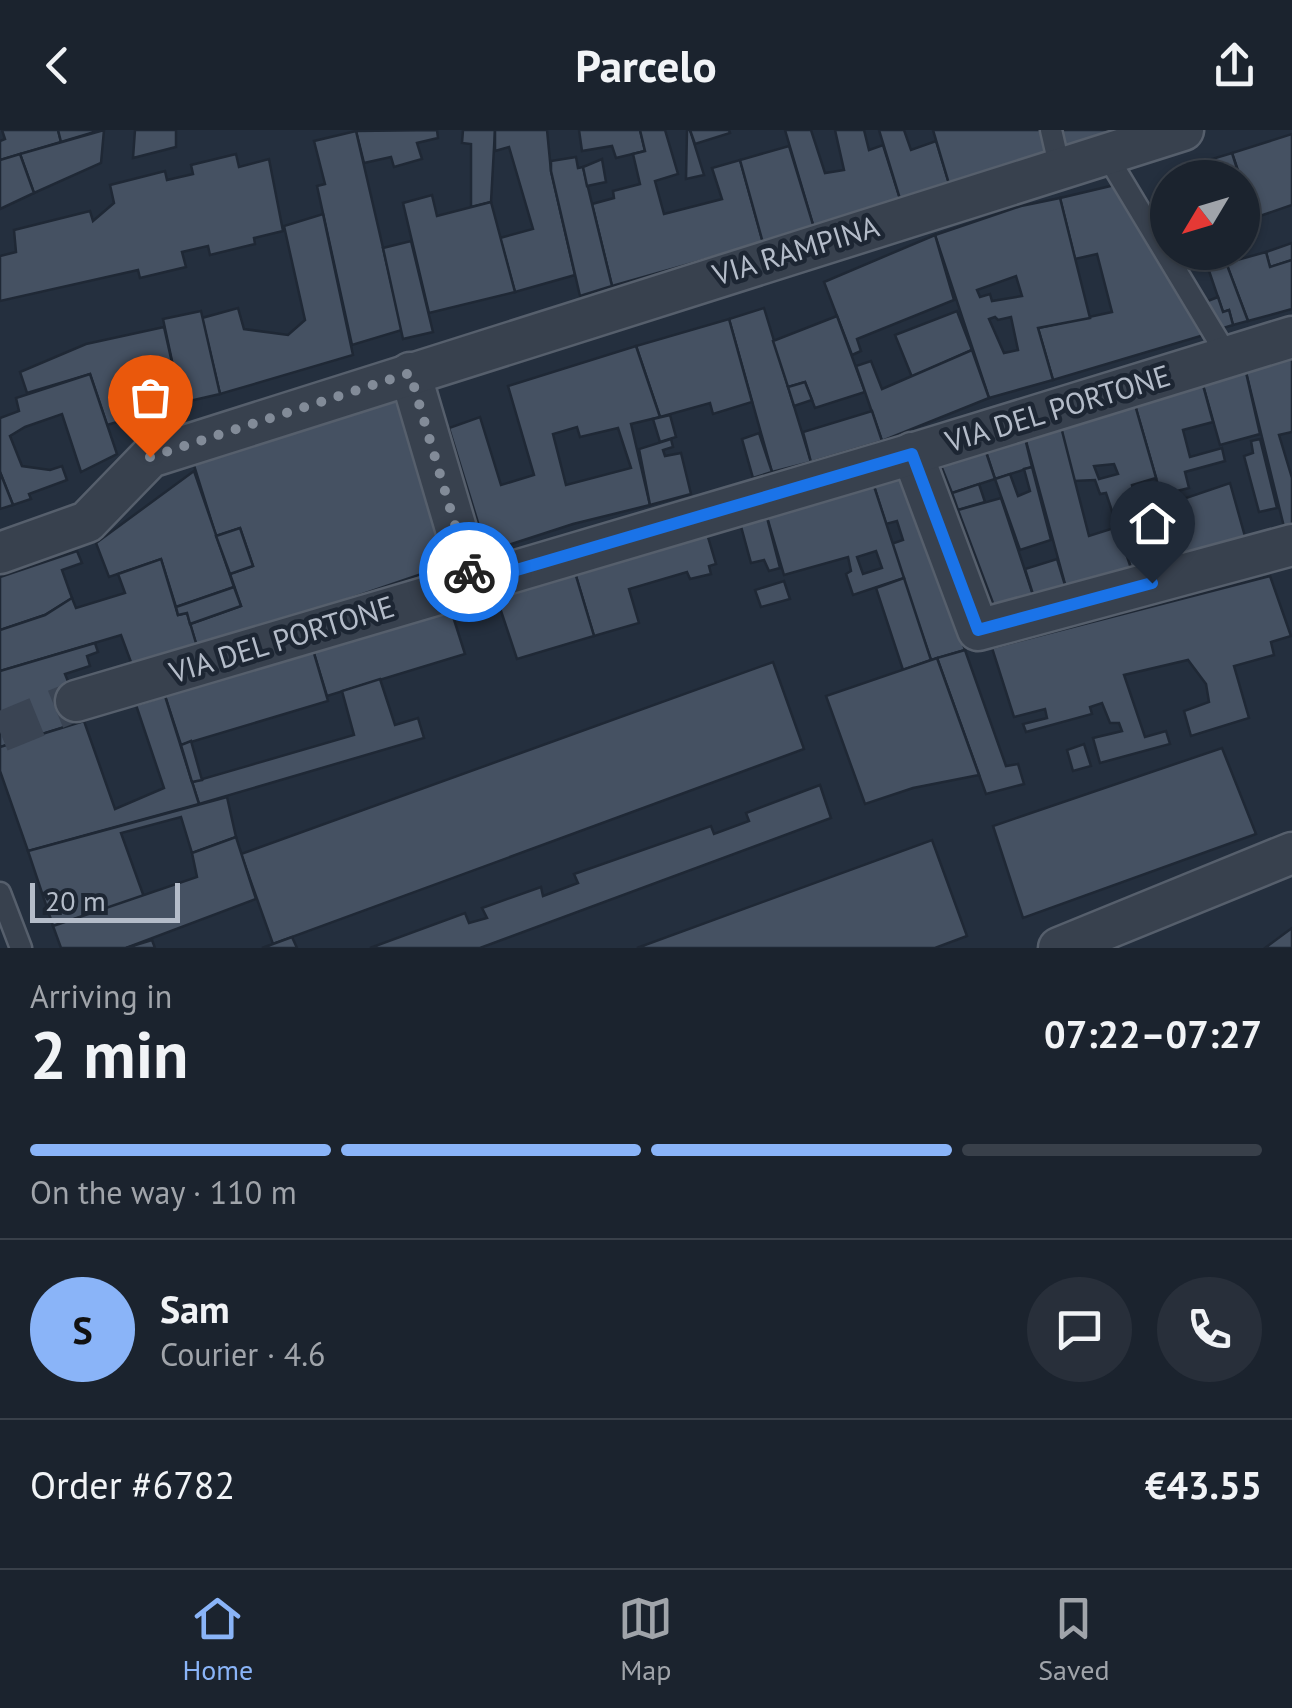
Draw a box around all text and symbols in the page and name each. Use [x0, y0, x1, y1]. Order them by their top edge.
text: Parcelo [575, 36, 717, 94]
icon: back [30, 38, 85, 93]
icon: share [1207, 38, 1262, 93]
north arrow [1150, 160, 1260, 270]
map controls [1150, 160, 1260, 270]
street label: VIA RAMPINA [707, 206, 884, 294]
pin [108, 355, 193, 458]
street label: VIA DEL PORTONE [940, 355, 1175, 461]
icon: bag [123, 370, 178, 425]
pin [1110, 481, 1195, 584]
icon: home [1125, 496, 1180, 551]
courier [419, 522, 519, 622]
icon: bike [442, 545, 497, 600]
street label: VIA DEL PORTONE [164, 586, 399, 692]
scale bar [30, 878, 180, 923]
text: 20 m [45, 882, 106, 919]
text: Arriving in [30, 975, 172, 1017]
text: 07:22–07:27 [1044, 1009, 1262, 1058]
text: 2 min [30, 1012, 189, 1096]
text: On the way · 110 m [30, 1171, 297, 1213]
button: chat [1027, 1277, 1132, 1382]
button: phone [1157, 1277, 1262, 1382]
text: Sam [160, 1284, 230, 1333]
text: S [72, 1305, 93, 1354]
text: Courier · 4.6 [160, 1333, 326, 1375]
text: Order #6782 [30, 1460, 235, 1509]
text: €43.55 [1145, 1460, 1262, 1509]
tab: Home [182, 1591, 253, 1688]
tab: Map [618, 1591, 673, 1688]
tab: Saved [1038, 1591, 1109, 1688]

